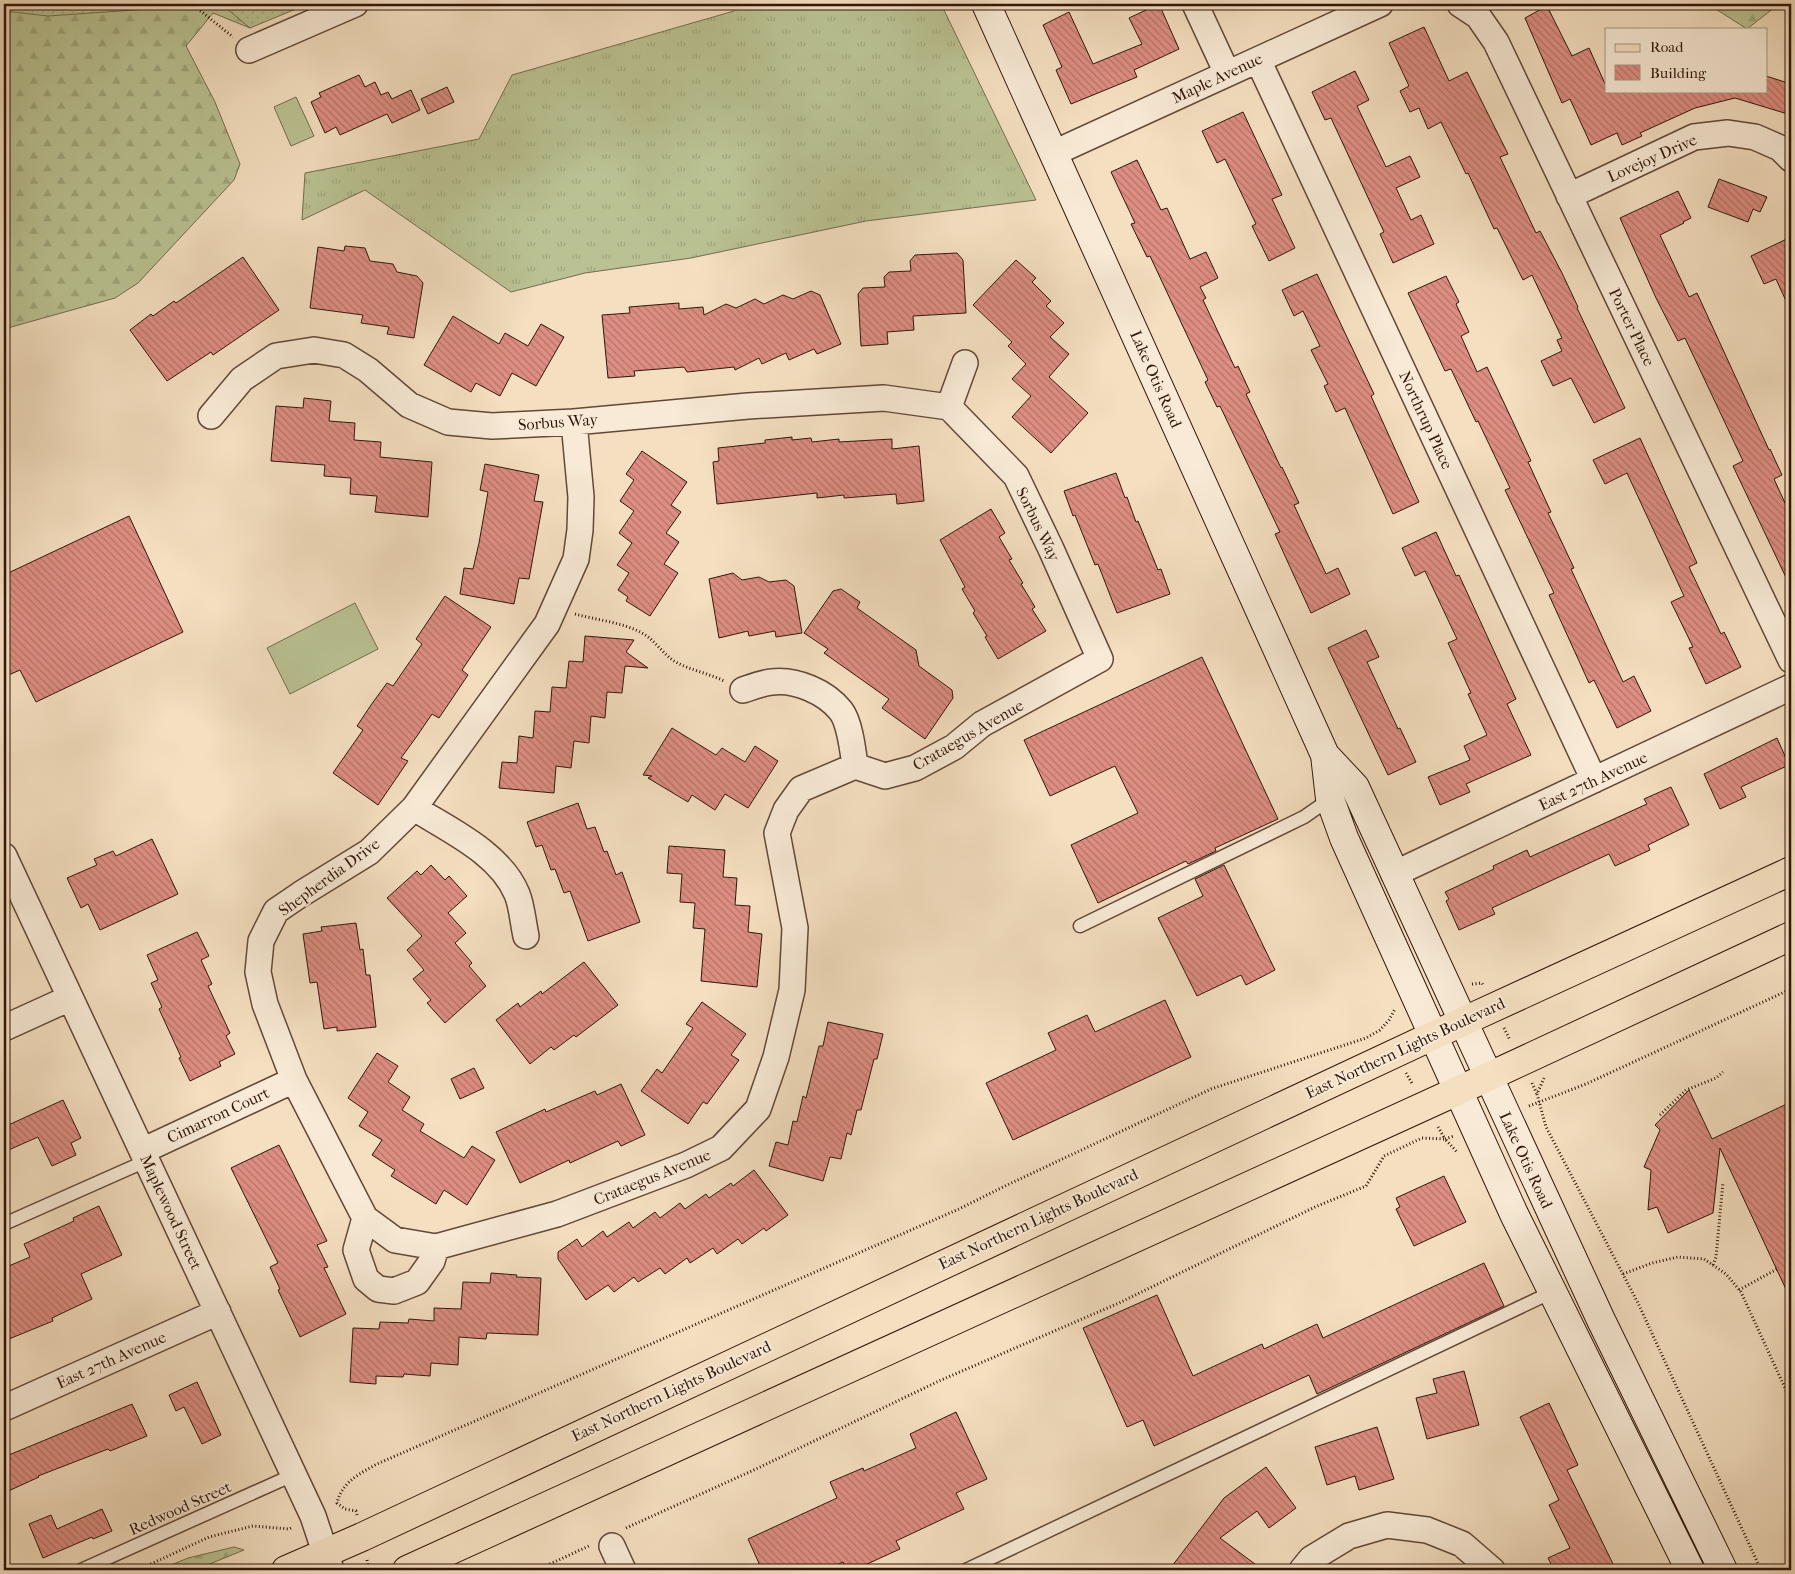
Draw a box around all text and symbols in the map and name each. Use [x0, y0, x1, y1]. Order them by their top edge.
legend [1605, 28, 1768, 92]
text: Road [1650, 38, 1684, 56]
street label: Maple Avenue [1169, 49, 1265, 107]
text: Building [1650, 64, 1707, 82]
street label: Lovejoy Drive [1604, 130, 1700, 186]
street label: Porter Place [1605, 285, 1659, 369]
street label: Lake Otis Road [1126, 327, 1186, 431]
street label: Northrup Place [1395, 368, 1457, 472]
street label: Sorbus Way [517, 410, 599, 434]
street label: Sorbus Way [1012, 484, 1064, 565]
street label: Crataegus Avenue [909, 696, 1027, 774]
street label: East 27th Avenue [1536, 747, 1651, 815]
street label: Shepherdia Drive [275, 834, 383, 920]
street label: East Northern Lights Boulevard [1302, 993, 1508, 1103]
street label: Cimarron Court [164, 1083, 272, 1147]
street label: Lake Otis Road [1495, 1109, 1557, 1212]
street label: Crataegus Avenue [591, 1145, 713, 1209]
street label: Maplewood Street [136, 1151, 206, 1273]
street label: East Northern Lights Boulevard [935, 1164, 1141, 1274]
street label: East 27th Avenue [53, 1327, 169, 1393]
street label: East Northern Lights Boulevard [568, 1336, 774, 1446]
street label: Redwood Street [126, 1477, 234, 1539]

